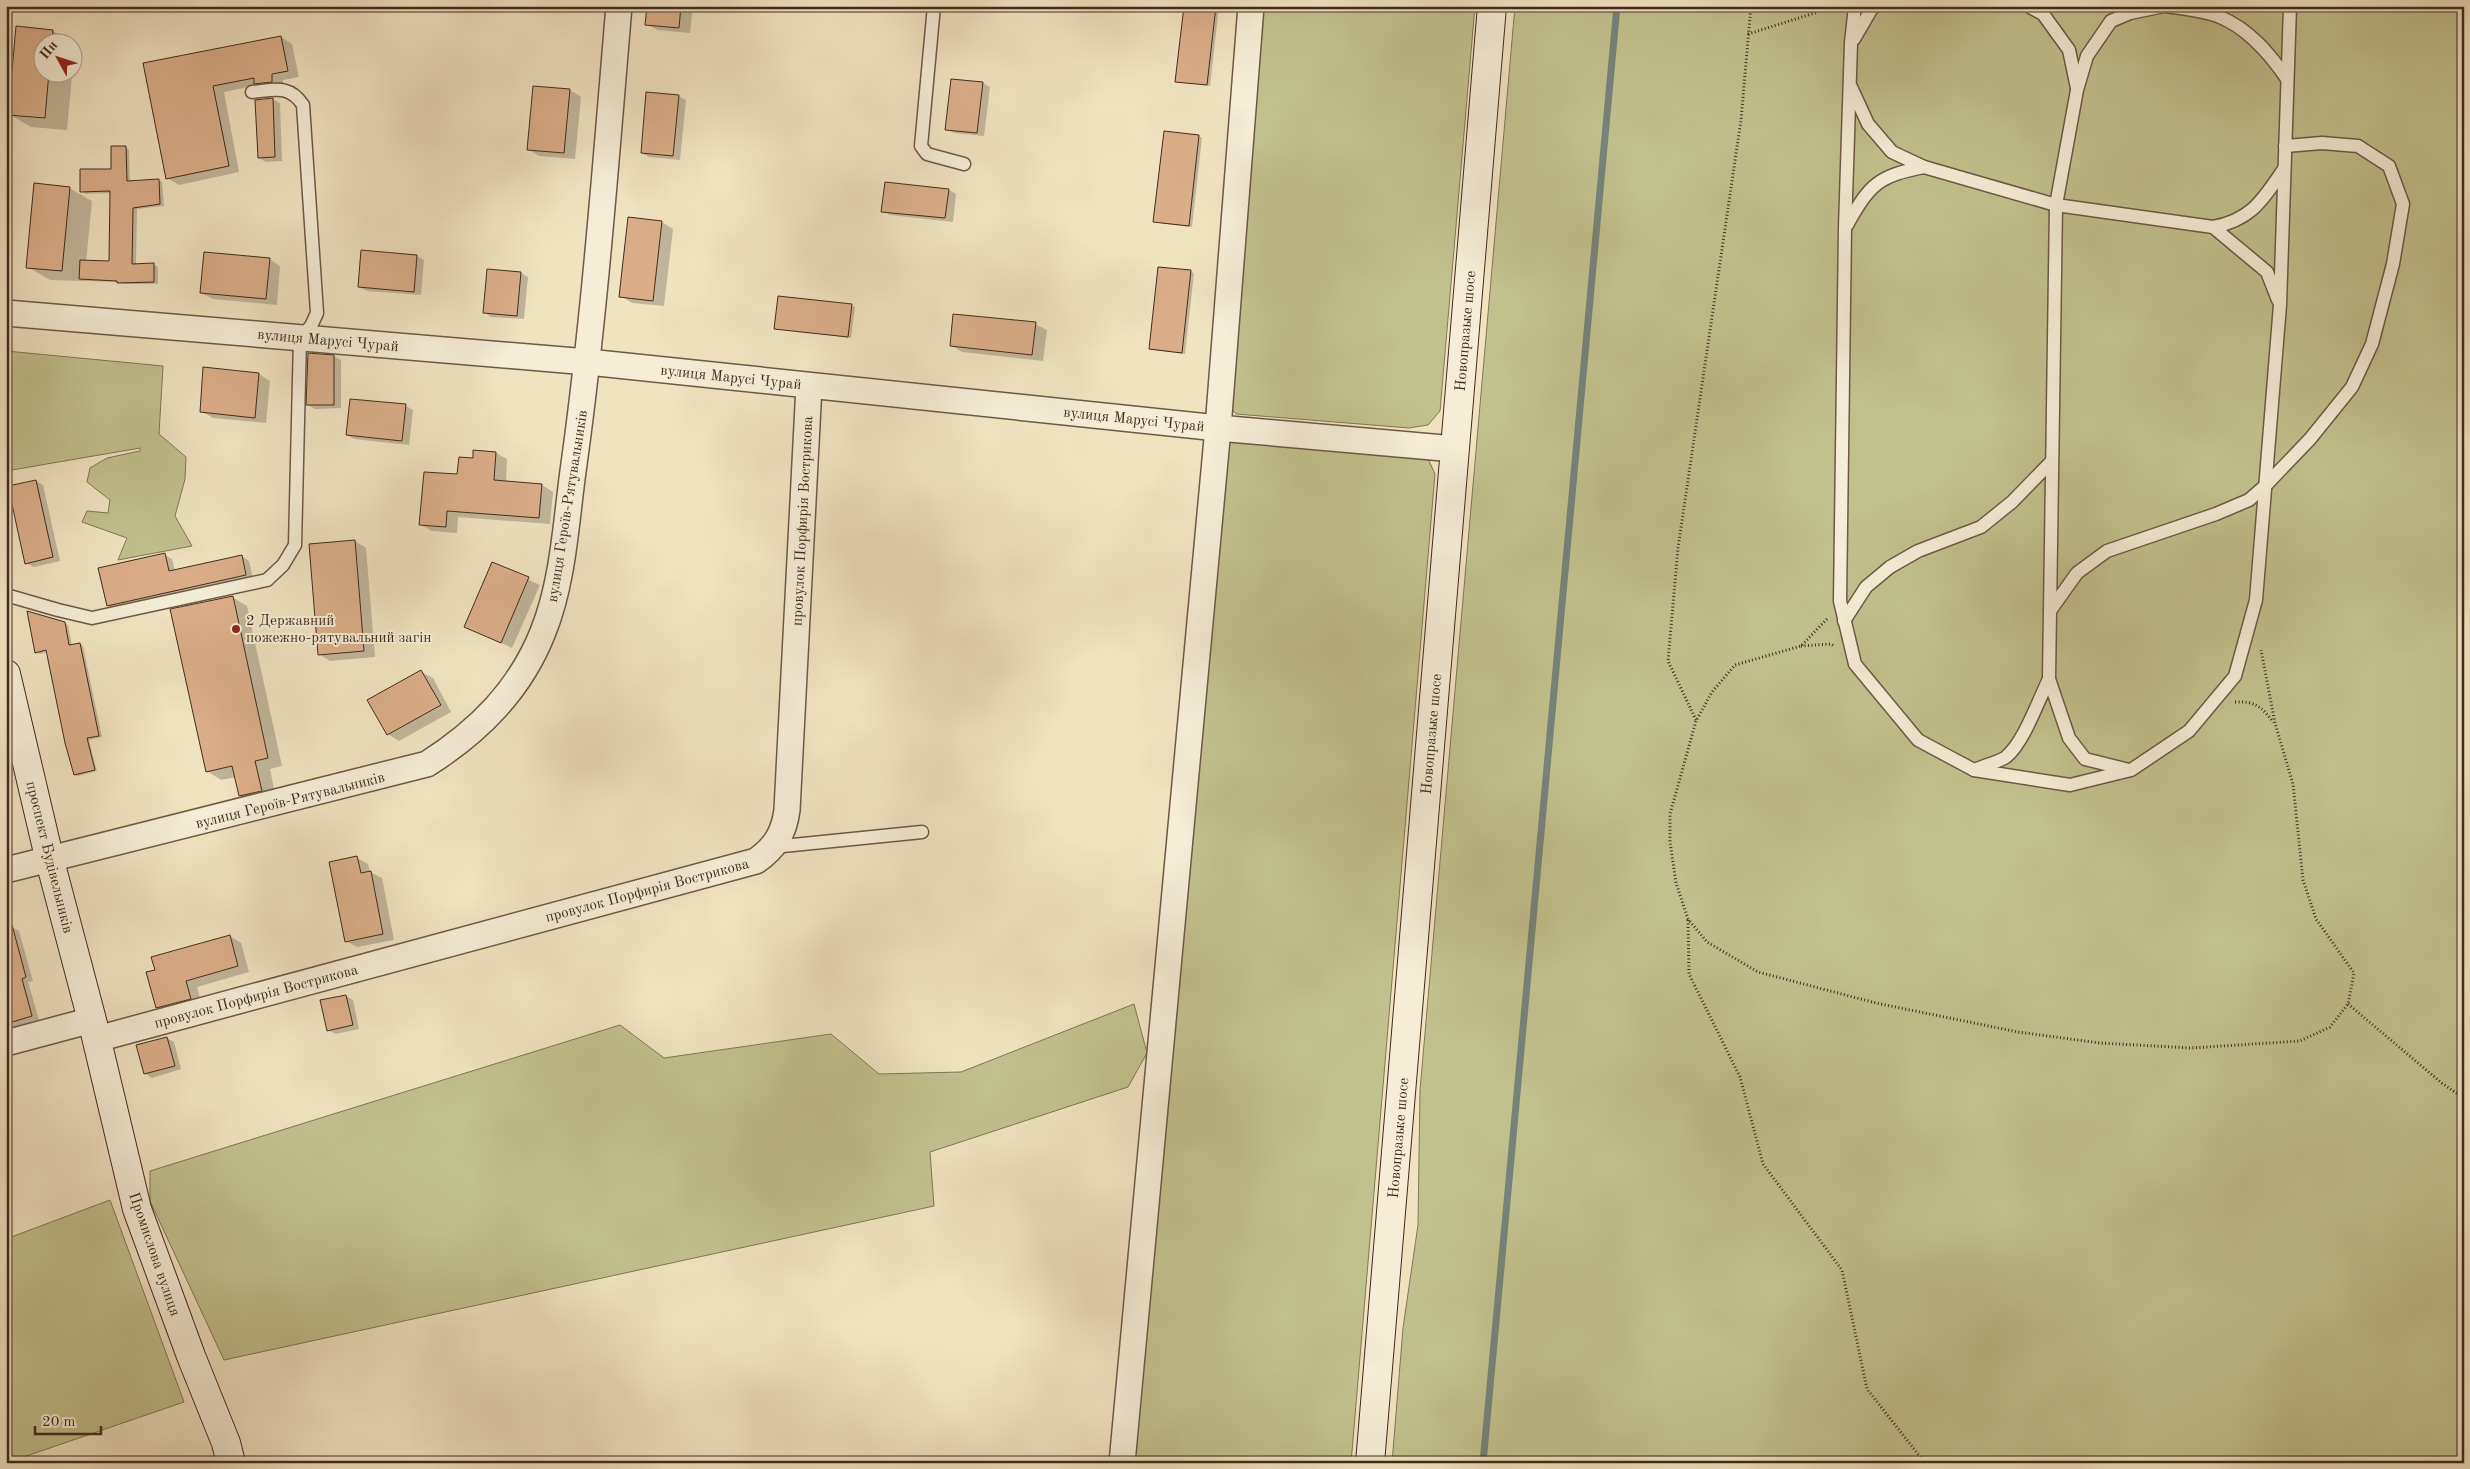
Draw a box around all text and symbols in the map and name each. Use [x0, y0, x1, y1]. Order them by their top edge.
north arrow [32, 32, 82, 82]
text: Пн [37, 38, 60, 62]
street label: Новопразьке шосе [1454, 270, 1479, 392]
street label: вулиця Марусі Чурай [257, 328, 399, 355]
street label: вулиця Марусі Чурай [660, 364, 802, 393]
street label: вулиця Марусі Чурай [1063, 406, 1205, 435]
street label: вулиця Героїв-Рятувальників [546, 409, 591, 603]
street label: провулок Порфирія Вострикова [791, 415, 817, 626]
place label: 2 Державний пожежно-рятувальний загін [246, 614, 432, 646]
marker: 2 Державний пожежно-рятувальний загін [230, 623, 242, 635]
street label: Новопразьке шосе [1420, 673, 1445, 795]
street label: вулиця Героїв-Рятувальників [194, 771, 386, 832]
street label: проспект Будівельників [22, 780, 75, 935]
street label: провулок Порфирія Вострикова [544, 857, 751, 926]
street label: провулок Порфирія Вострикова [153, 963, 360, 1032]
street label: Новопразьке шосе [1387, 1077, 1412, 1199]
street label: Промислова вулиця [125, 1191, 182, 1319]
scale bar [35, 1404, 101, 1436]
text: 20 m [42, 1415, 76, 1430]

